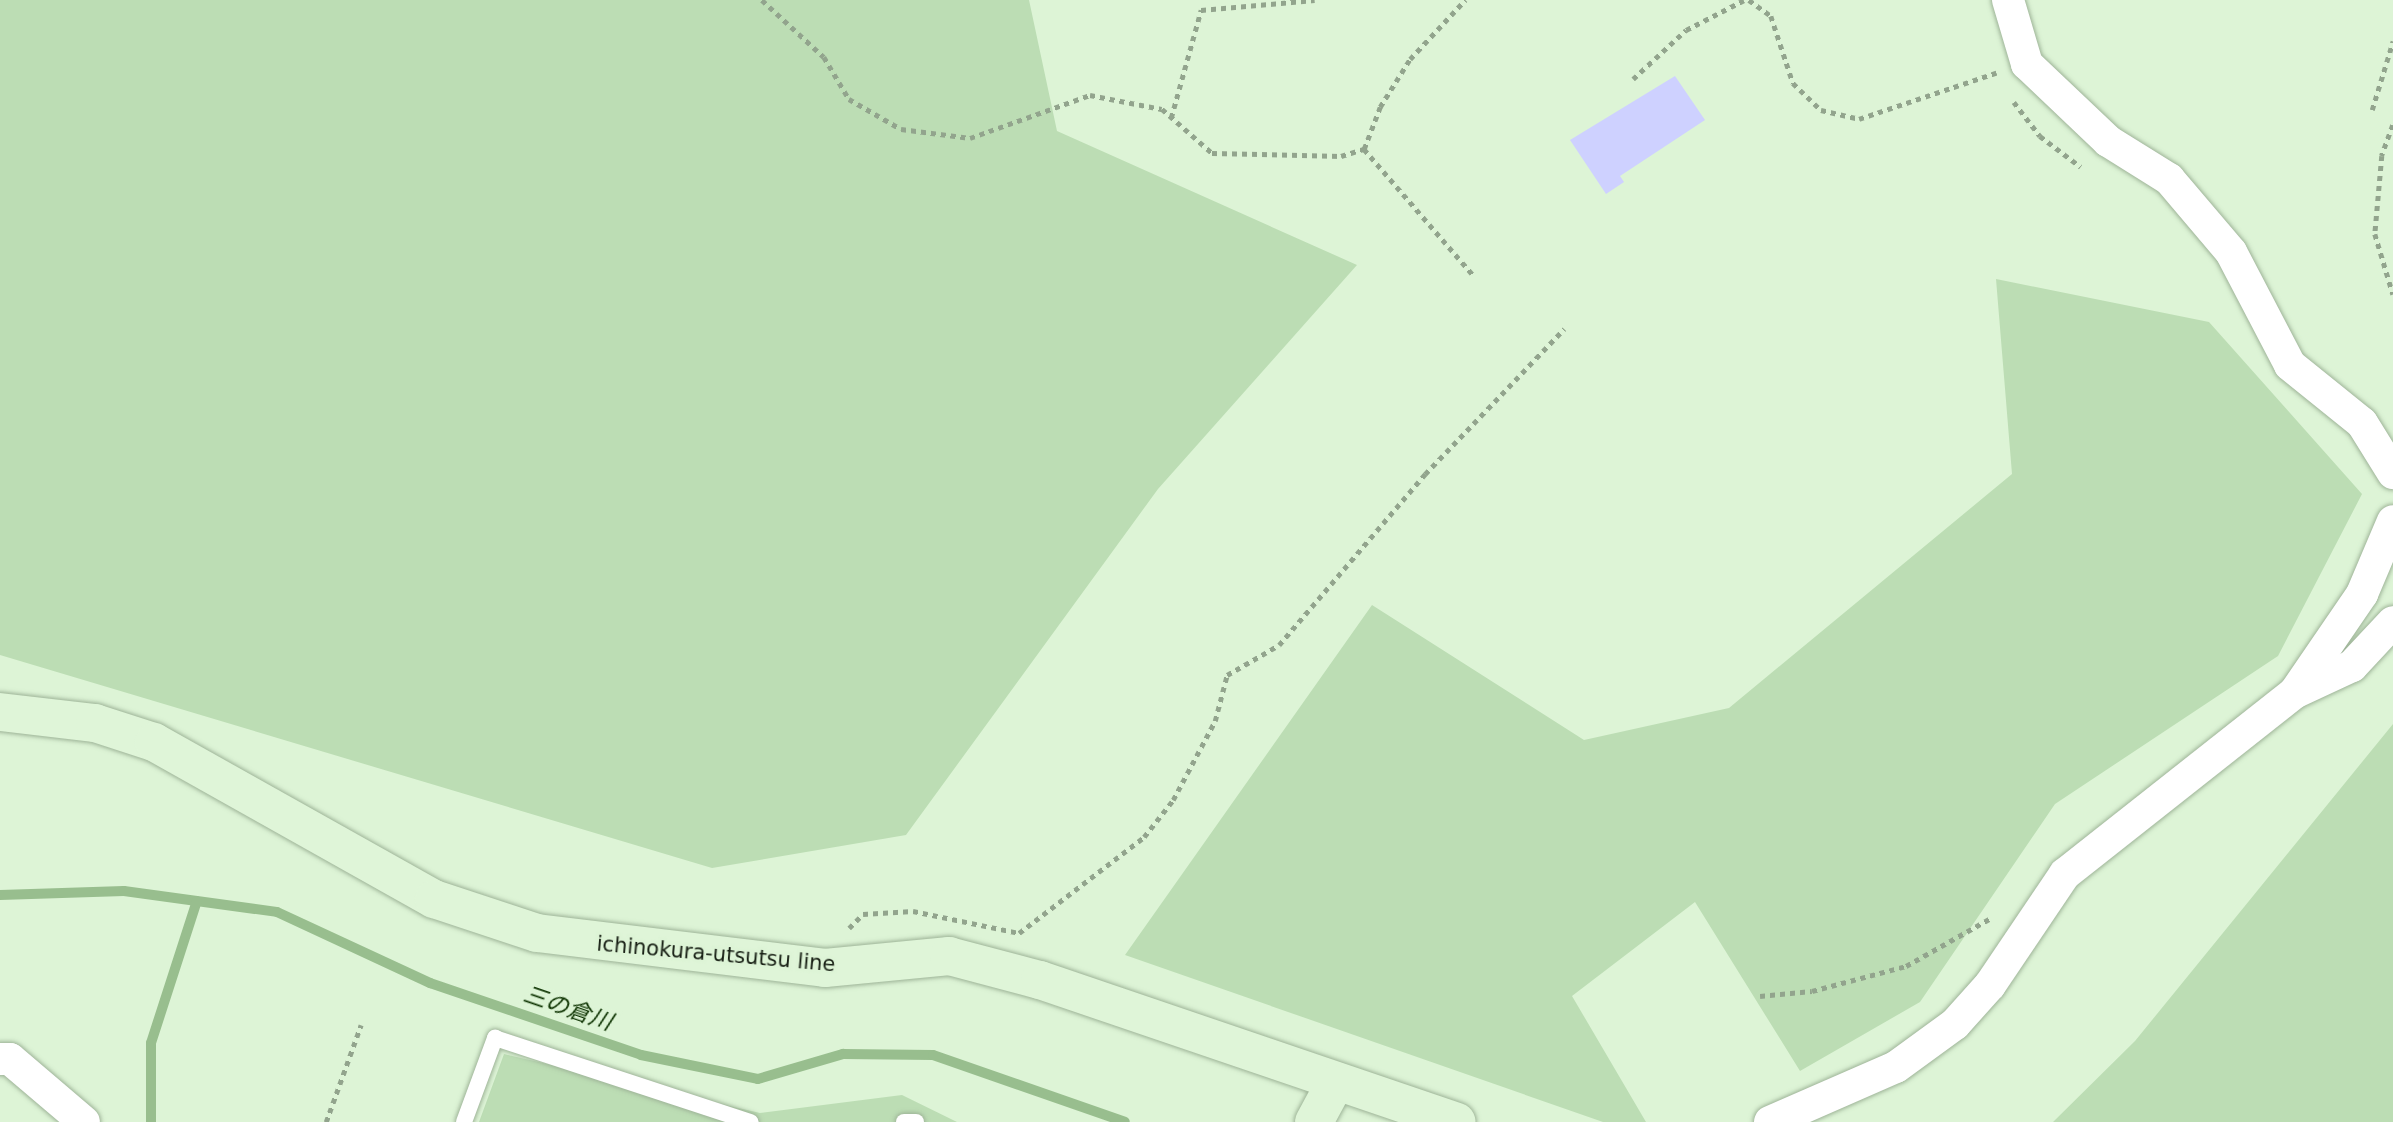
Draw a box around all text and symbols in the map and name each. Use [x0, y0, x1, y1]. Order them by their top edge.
street label: ichinokura-utsutsu line [596, 931, 836, 977]
water label: 三の倉川 [520, 980, 616, 1036]

